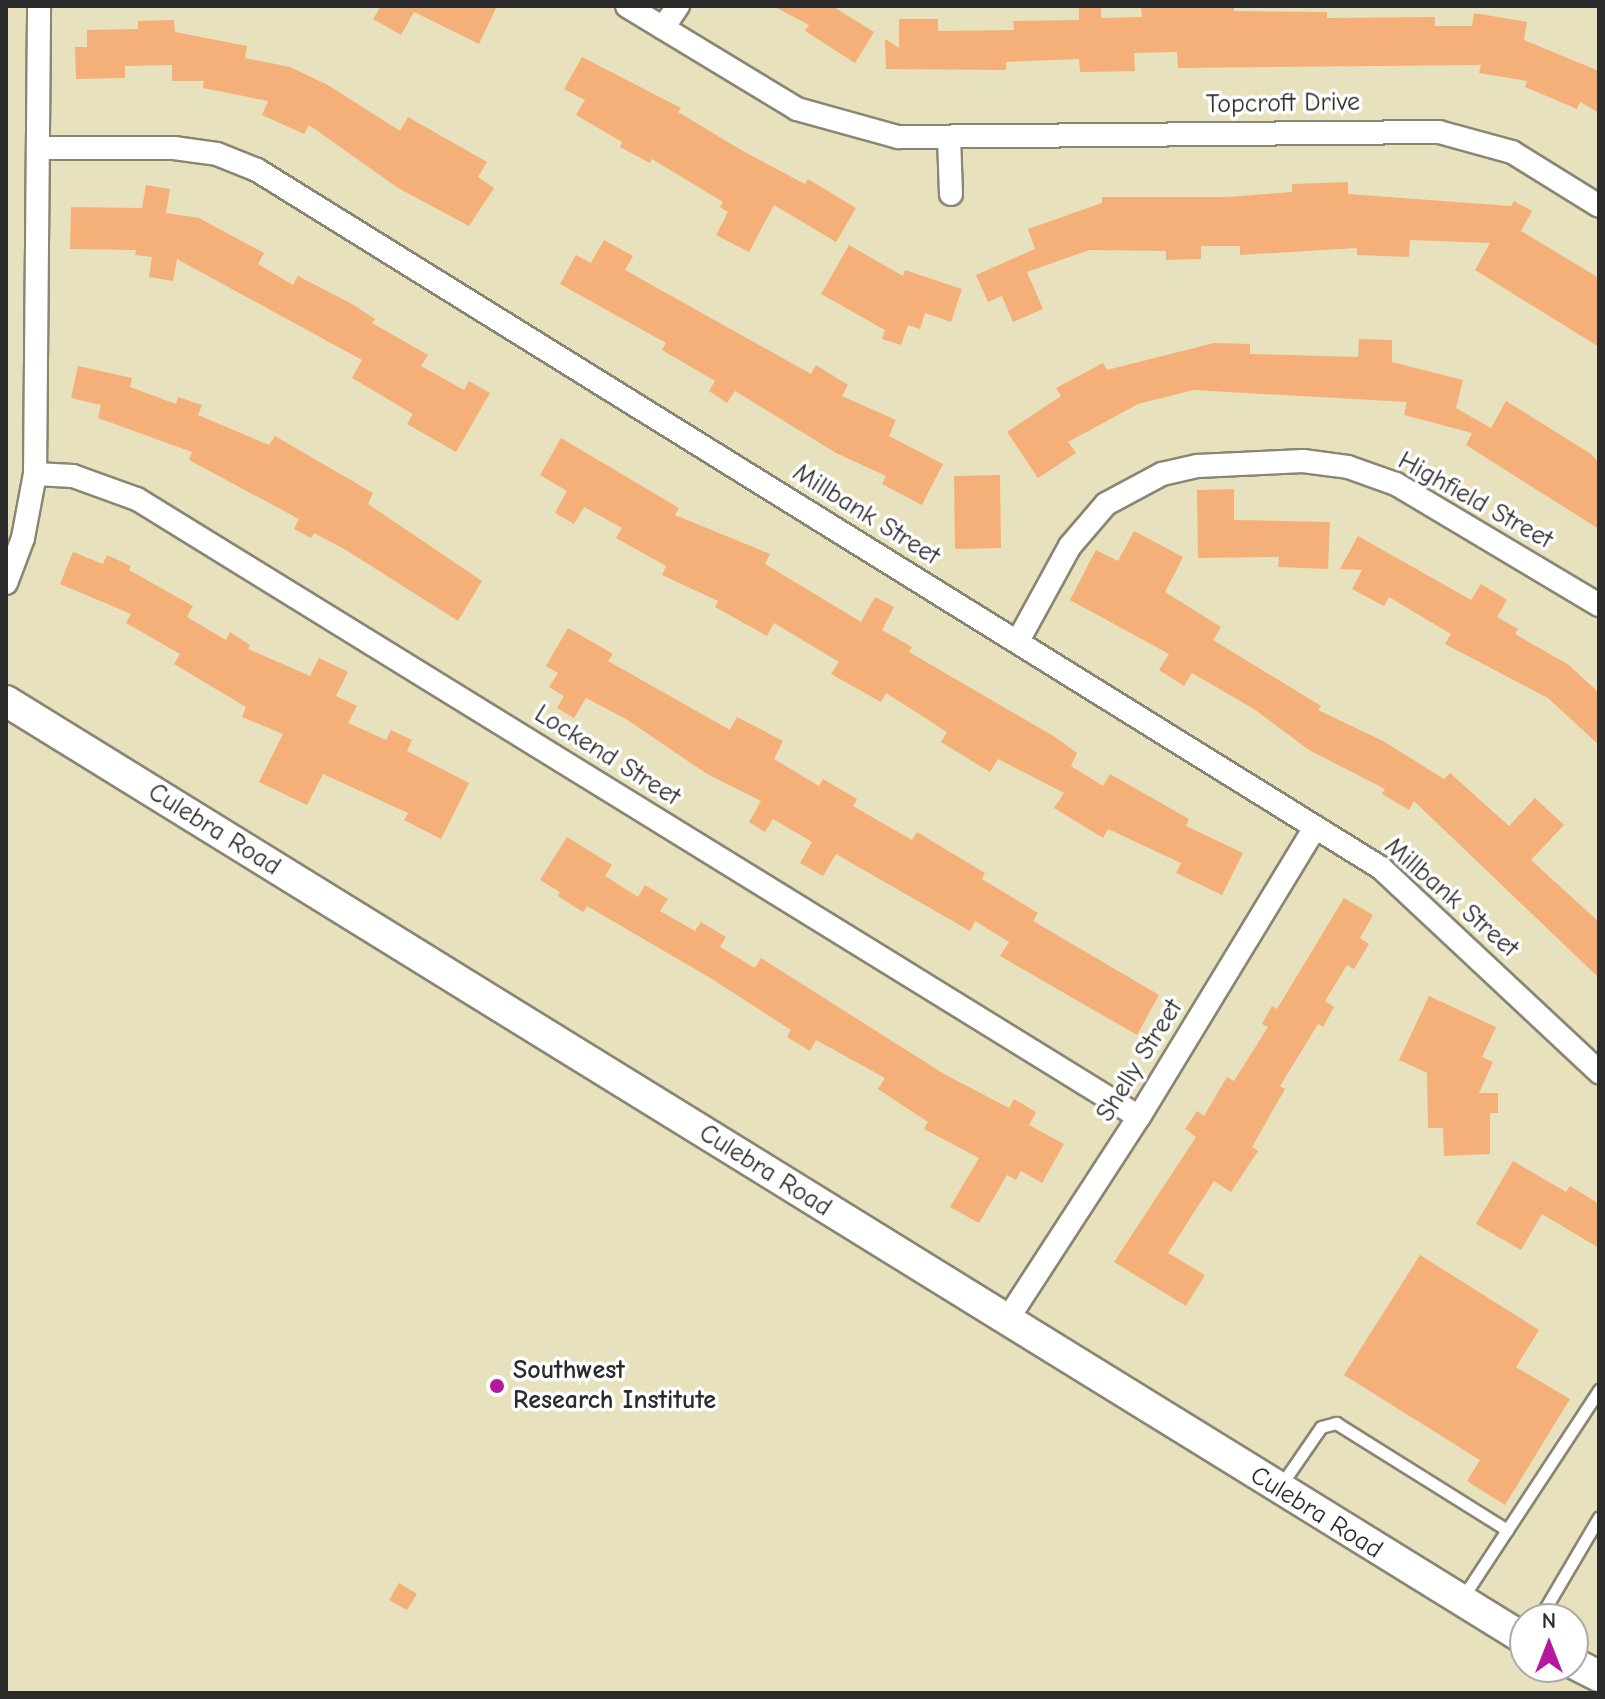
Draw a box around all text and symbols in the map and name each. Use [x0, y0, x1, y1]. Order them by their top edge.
street label: Topcroft Drive [1206, 87, 1360, 121]
street label: Highfield Street [1392, 446, 1558, 556]
street label: Millbank Street [787, 457, 945, 573]
street label: Lockend Street [528, 699, 686, 813]
street label: Culebra Road [142, 777, 286, 883]
street label: Millbank Street [1378, 831, 1524, 965]
street label: Shelly Street [1090, 994, 1190, 1128]
street label: Culebra Road [693, 1118, 837, 1224]
place label: Southwest Research Institute [513, 1355, 716, 1416]
marker: Southwest Research Institute [488, 1377, 506, 1395]
street label: Culebra Road [1244, 1460, 1388, 1566]
north arrow [1509, 1603, 1589, 1683]
text: N [1542, 1608, 1556, 1634]

